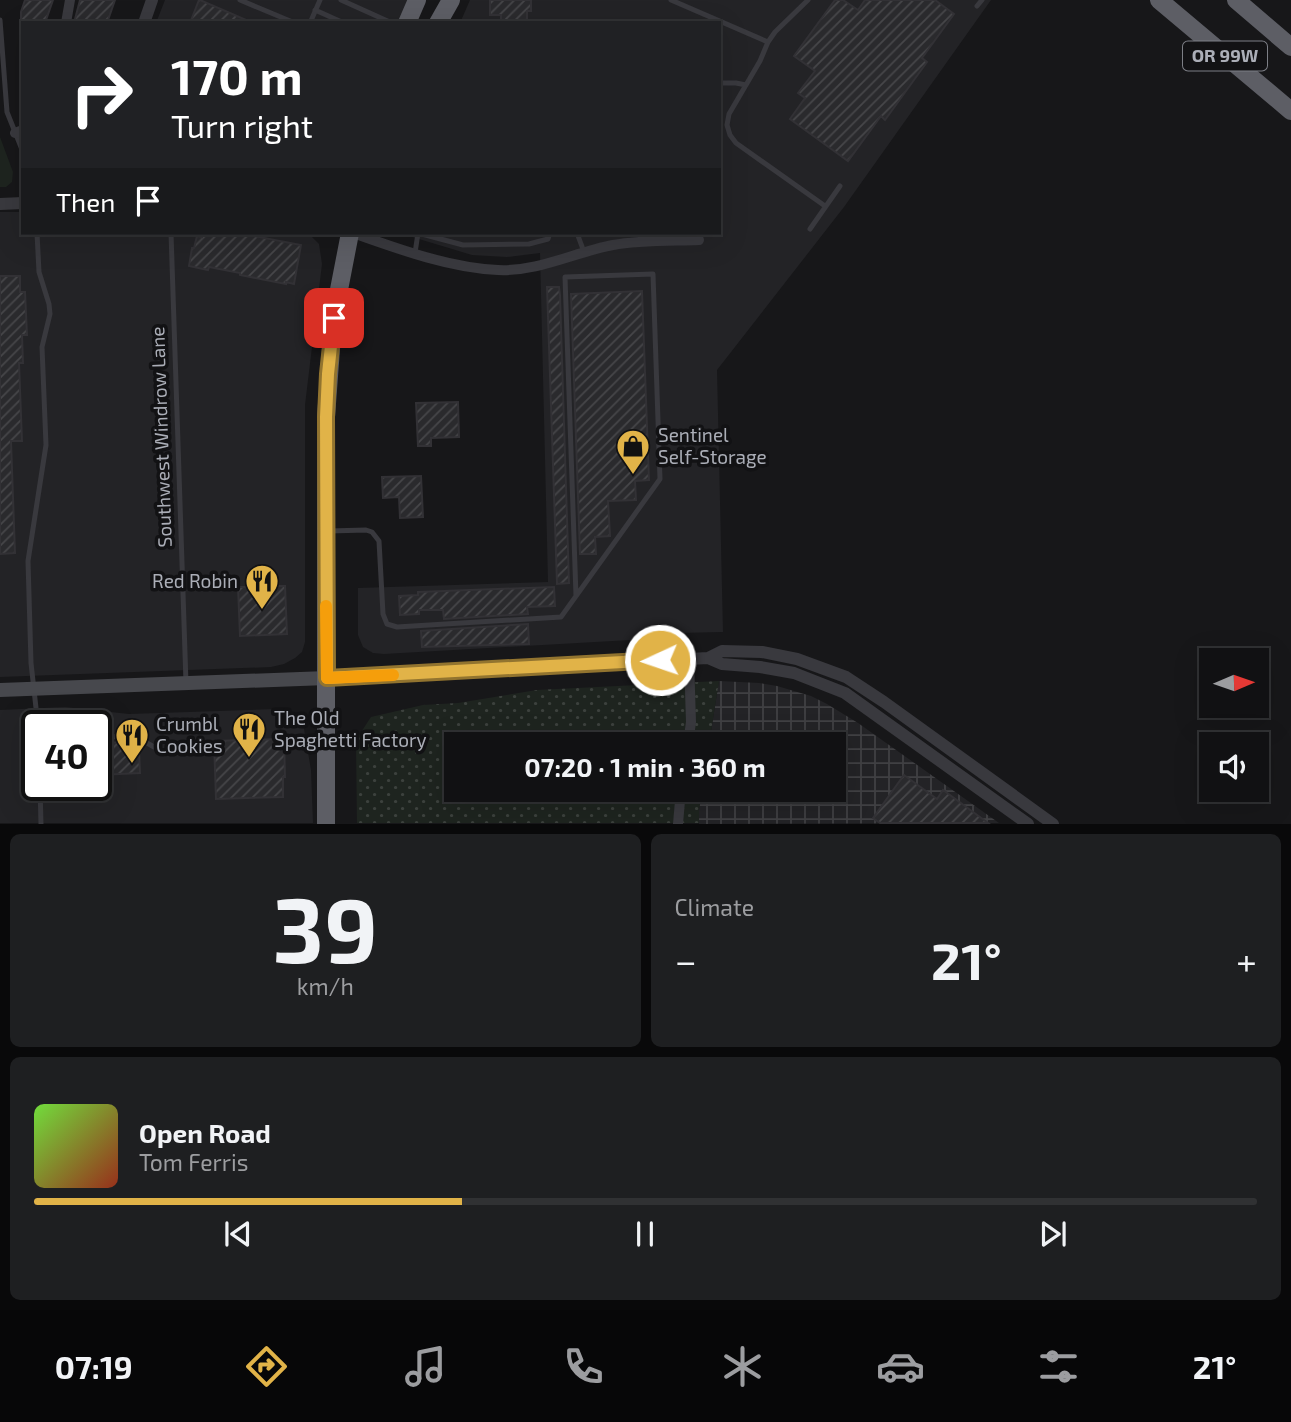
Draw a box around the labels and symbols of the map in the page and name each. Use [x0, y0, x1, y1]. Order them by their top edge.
road number: OR 99W [1183, 42, 1267, 70]
pin [304, 288, 364, 348]
street label: Southwest Windrow Lane [145, 326, 176, 548]
place label: Sentinel Self-Storage [658, 423, 767, 468]
shop icon: Sentinel Self-Storage [614, 427, 652, 476]
restaurant icon: Red Robin [243, 562, 281, 611]
place label: Red Robin [152, 569, 238, 592]
position arrow [623, 623, 697, 697]
north arrow [1199, 648, 1269, 718]
place label: The Old Spaghetti Factory [274, 706, 427, 751]
speed limit sign: 40 [21, 710, 112, 801]
restaurant icon: The Old Spaghetti Factory [230, 710, 268, 759]
place label: Crumbl Cookies [156, 712, 223, 757]
restaurant icon: Crumbl Cookies [113, 716, 151, 765]

